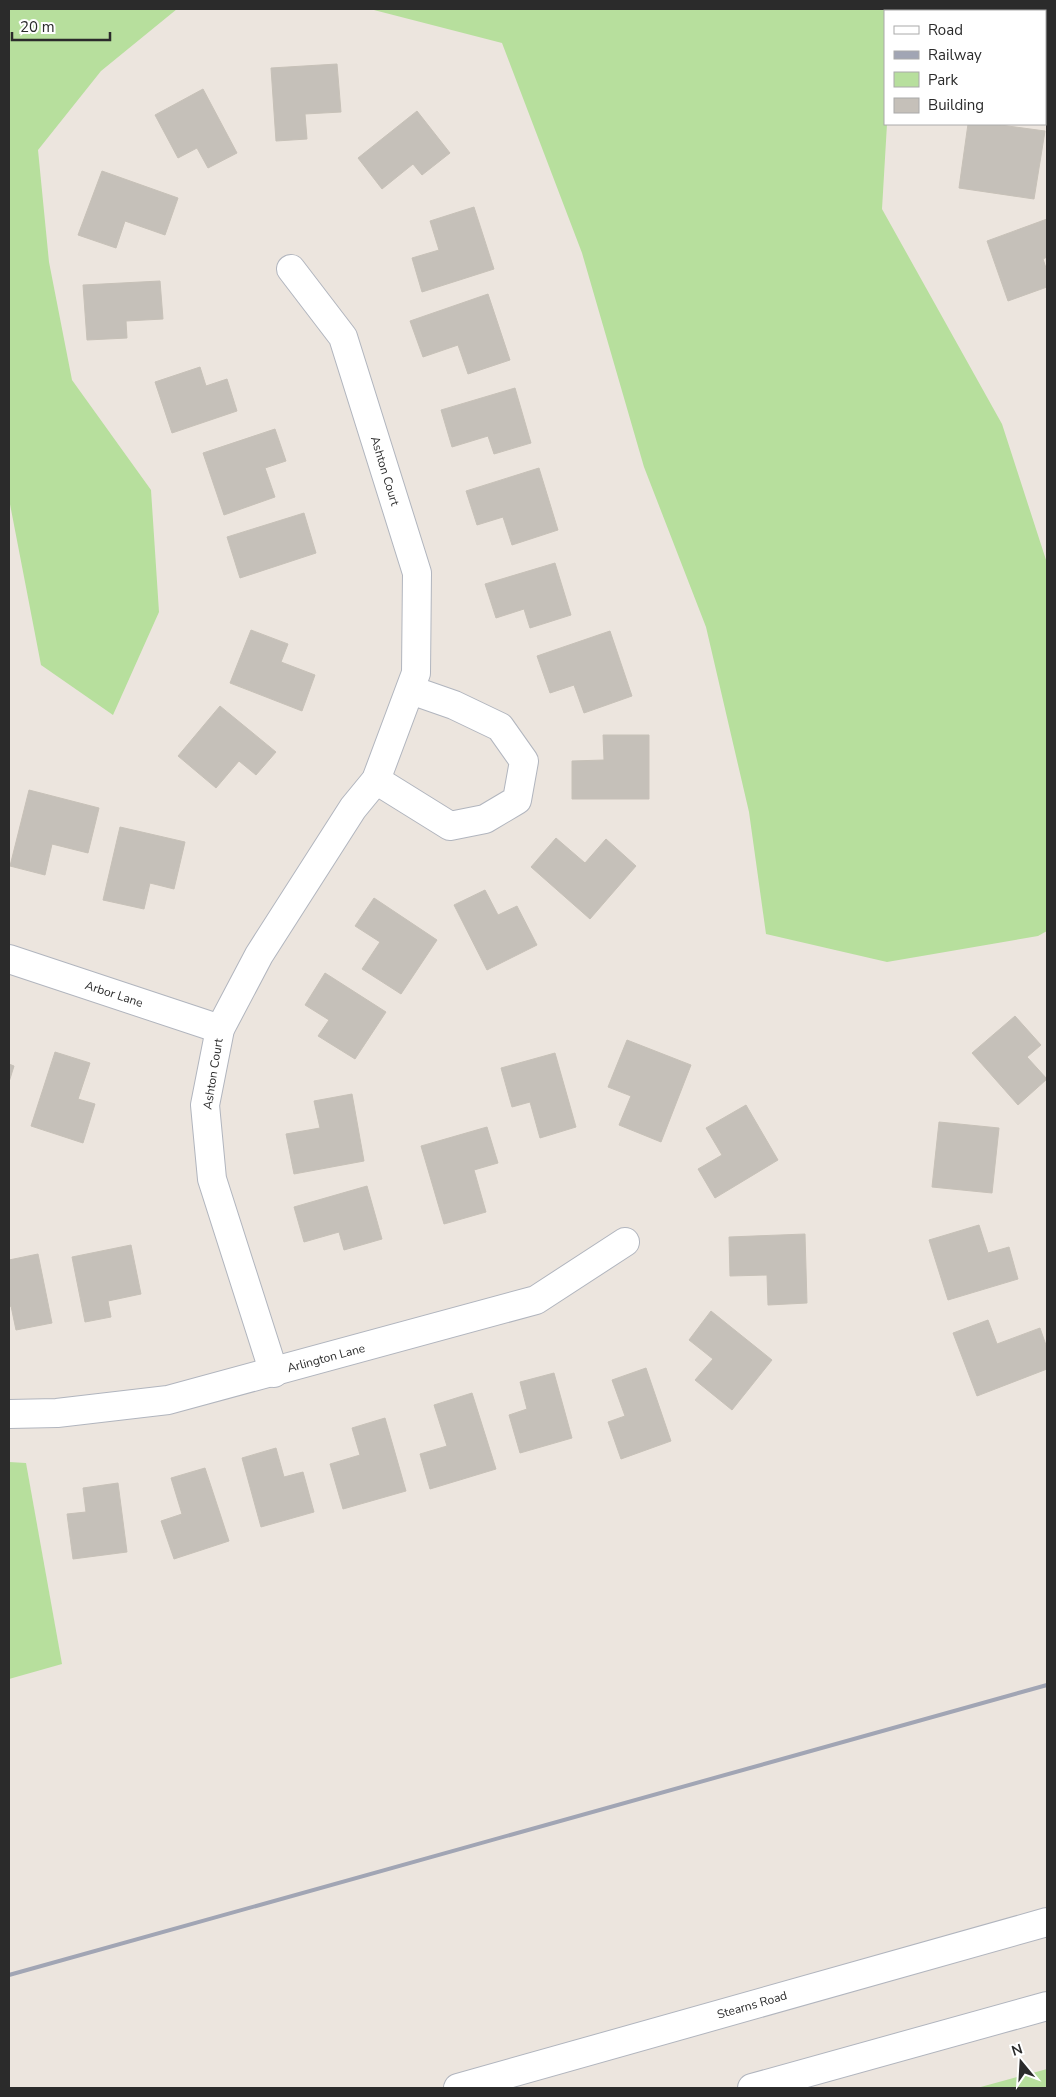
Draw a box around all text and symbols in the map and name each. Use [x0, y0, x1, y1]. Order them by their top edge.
scale bar [12, 10, 110, 42]
legend [884, 10, 1046, 125]
text: 20 m [20, 17, 55, 37]
text: Road [928, 20, 963, 40]
text: Railway [928, 45, 982, 65]
text: Park [928, 70, 958, 90]
text: Building [928, 95, 984, 115]
street label: Ashton Court [367, 434, 403, 508]
street label: Arbor Lane [83, 977, 145, 1011]
street label: Ashton Court [199, 1036, 227, 1111]
street label: Arlington Lane [285, 1340, 367, 1376]
street label: Stearns Road [715, 1987, 789, 2023]
north arrow [996, 2037, 1046, 2087]
text: N [1009, 2039, 1025, 2061]

